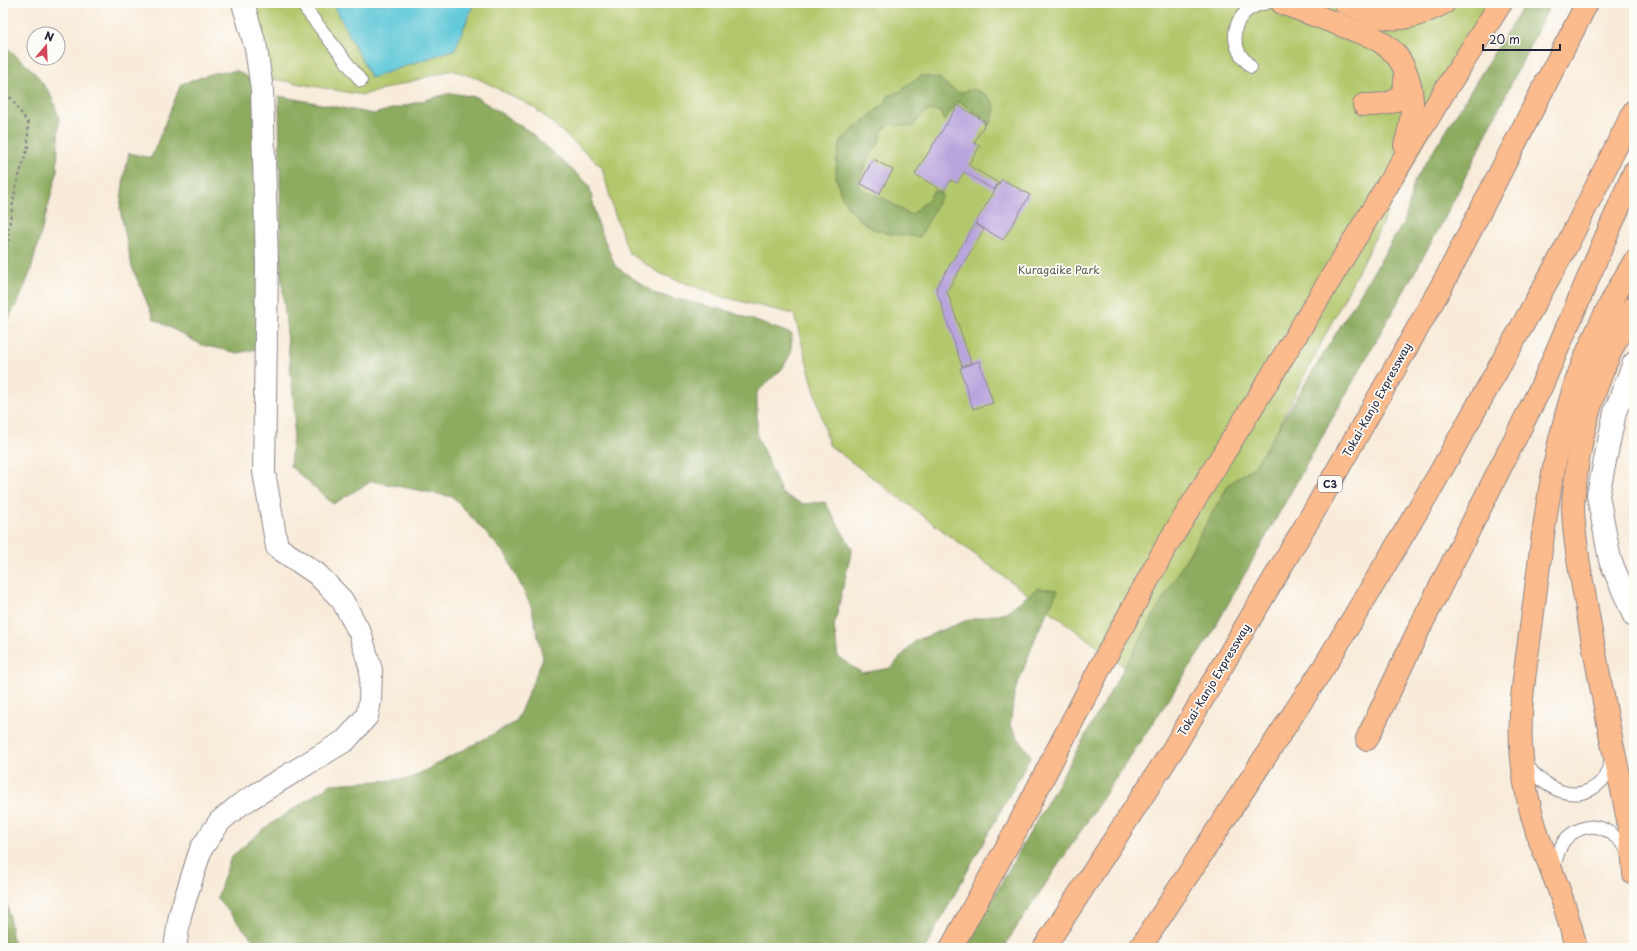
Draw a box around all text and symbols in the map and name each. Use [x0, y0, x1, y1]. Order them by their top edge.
north arrow [26, 26, 66, 66]
scale bar [1483, 26, 1560, 52]
text: N [43, 27, 57, 46]
text: 20 m [1489, 30, 1520, 48]
park label: Kuragaike Park [1018, 261, 1100, 278]
street label: Tokai-Kanjo Expressway [1338, 339, 1415, 460]
road number: C3 [1318, 476, 1342, 492]
street label: Tokai-Kanjo Expressway [1173, 620, 1254, 739]

